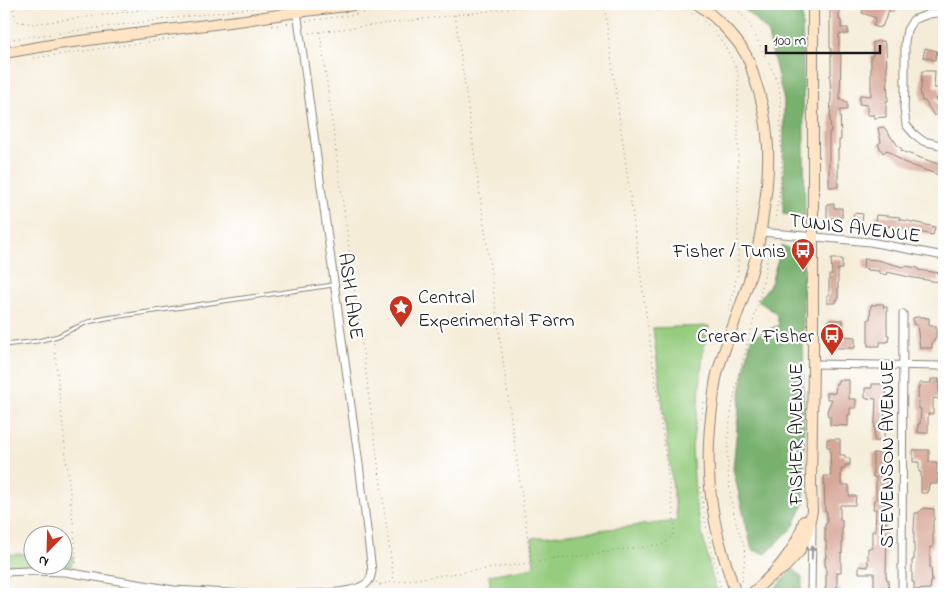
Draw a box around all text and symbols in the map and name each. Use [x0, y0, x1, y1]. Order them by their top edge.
scale bar [766, 22, 879, 54]
text: 100 m [773, 30, 806, 52]
street label: TUNIS AVENUE [787, 207, 922, 252]
bus stop icon: Fisher / Tunis [790, 237, 816, 271]
place label: Fisher / Tunis [672, 238, 786, 267]
street label: ASH LANE [329, 251, 370, 342]
place label: Central Experimental Farm [418, 284, 574, 336]
place icon: Central Experimental Farm [388, 294, 414, 328]
bus stop icon: Crerar / Fisher [819, 322, 845, 356]
place label: Crerar / Fisher [697, 323, 815, 352]
street label: STEVENSON AVENUE [874, 360, 903, 548]
street label: FISHER AVENUE [783, 363, 812, 506]
north arrow [22, 526, 72, 576]
one-way arrow [808, 544, 816, 560]
text: N [35, 549, 52, 572]

